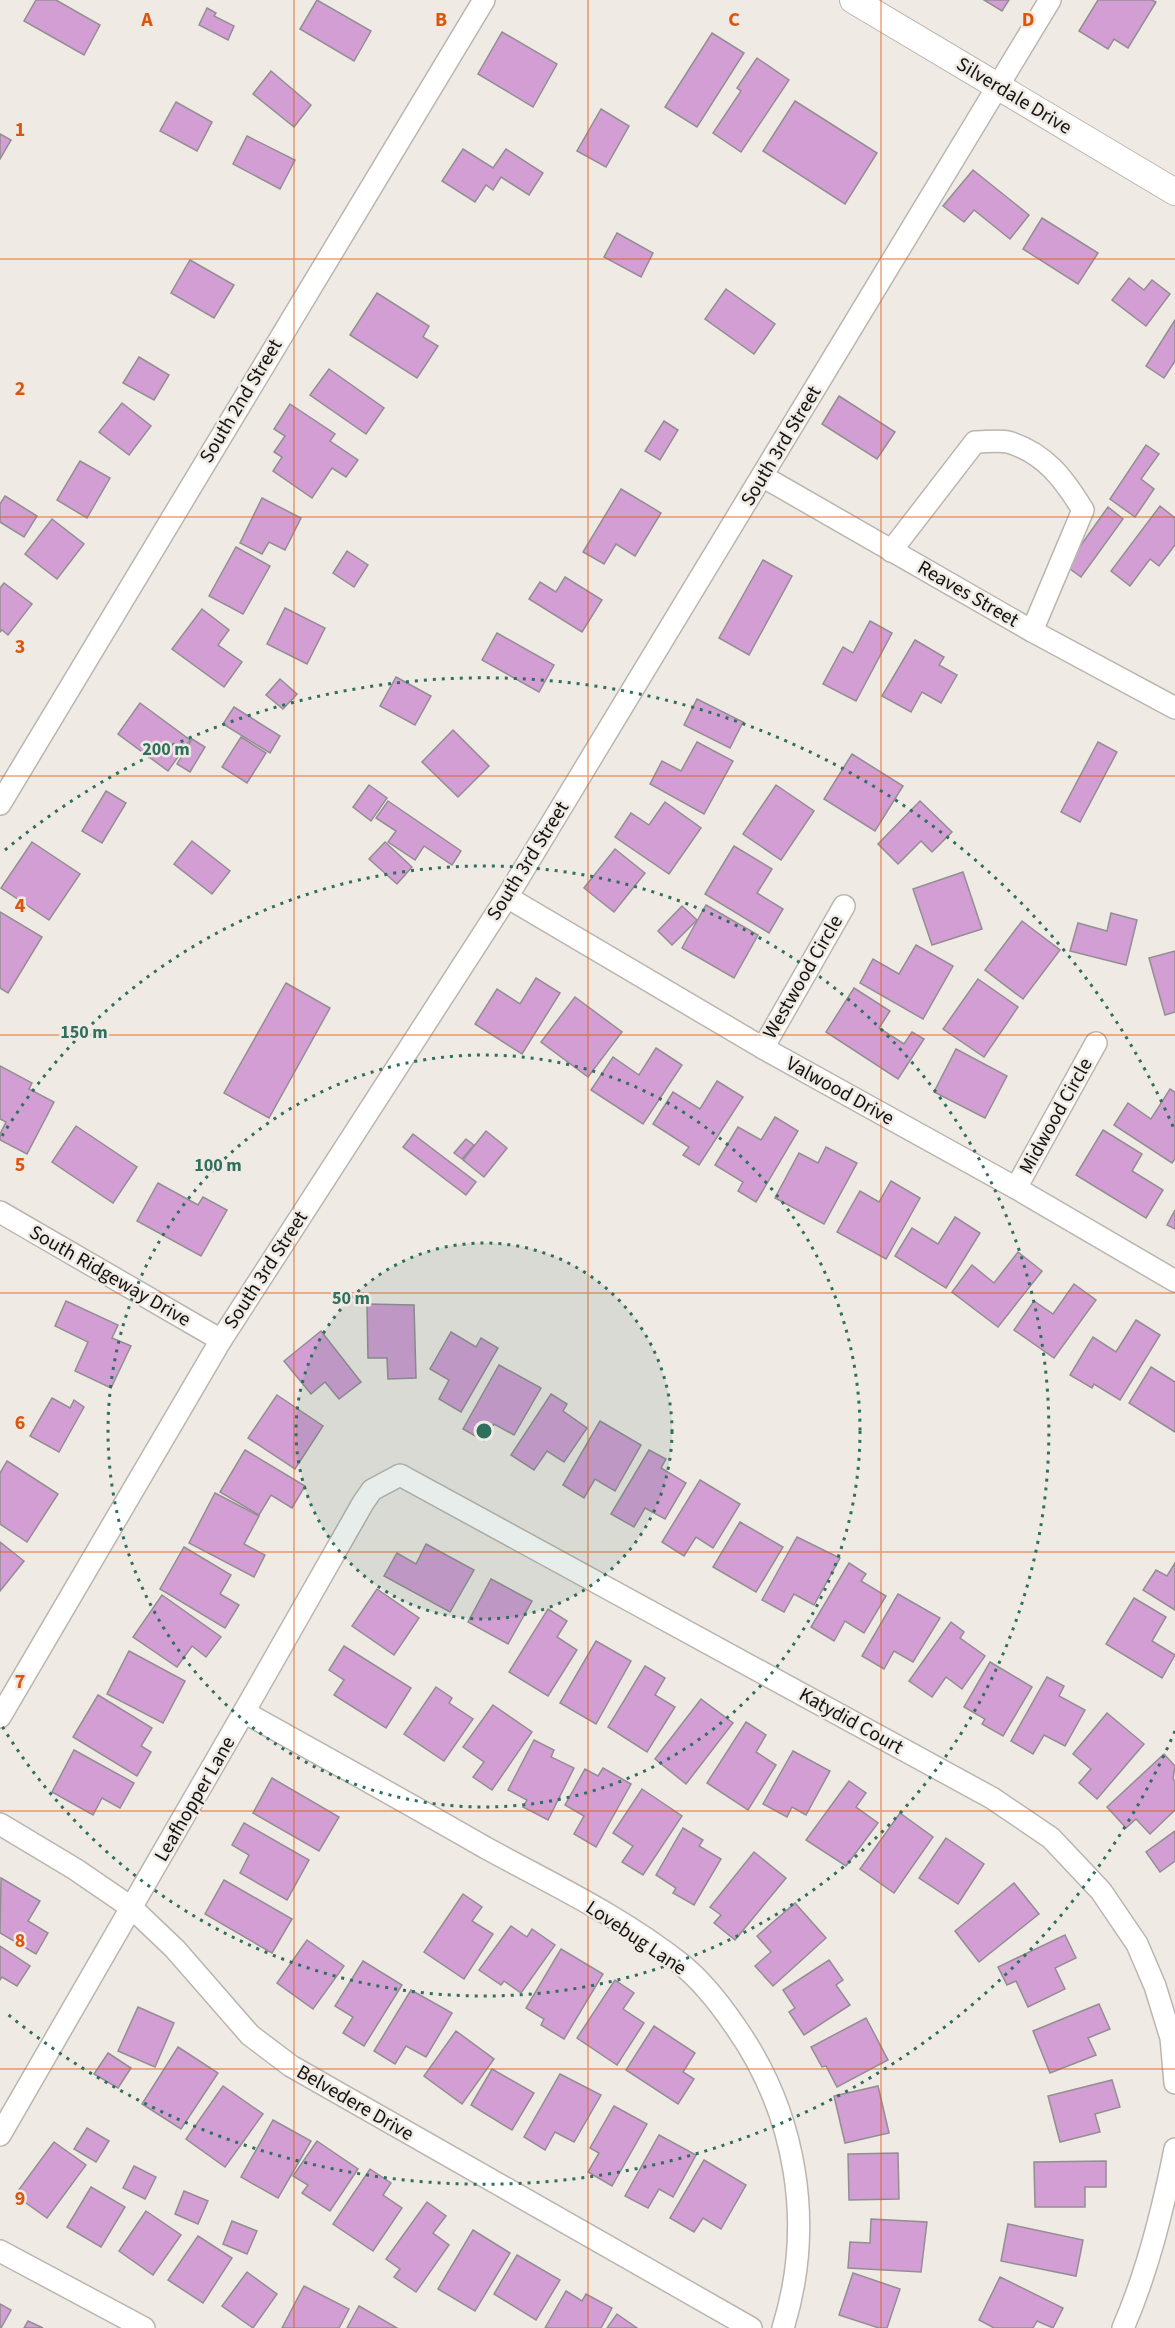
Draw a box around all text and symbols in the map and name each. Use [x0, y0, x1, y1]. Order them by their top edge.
text: A [140, 6, 153, 34]
text: B [435, 6, 447, 34]
text: C [728, 6, 740, 34]
text: D [1022, 6, 1034, 34]
street label: Silverdale Drive [951, 50, 1077, 142]
text: 1 [15, 116, 25, 144]
street label: South 2nd Street [193, 334, 289, 468]
text: 2 [15, 375, 25, 403]
street label: South 3rd Street [734, 380, 828, 511]
street label: Reaves Street [912, 554, 1024, 634]
text: 3 [15, 633, 25, 661]
text: 200 m [142, 737, 190, 762]
street label: South 3rd Street [480, 796, 576, 926]
text: 4 [15, 892, 26, 920]
street label: Westwood Circle [756, 910, 850, 1044]
text: 150 m [60, 1020, 108, 1045]
street label: Valwood Drive [781, 1050, 899, 1132]
street label: Midwood Circle [1013, 1053, 1100, 1179]
text: 5 [15, 1151, 25, 1179]
text: 100 m [194, 1153, 242, 1178]
street label: South 3rd Street [217, 1205, 315, 1335]
street label: South Ridgeway Drive [24, 1218, 196, 1334]
text: 50 m [332, 1286, 370, 1311]
text: 6 [15, 1409, 25, 1437]
centre of rings [474, 1421, 494, 1441]
text: 7 [15, 1668, 25, 1696]
street label: Katydid Court [794, 1681, 908, 1761]
street label: Leafhopper Lane [148, 1731, 242, 1867]
street label: Lovebug Lane [580, 1894, 692, 1982]
text: 8 [15, 1927, 25, 1955]
street label: Belvedere Drive [291, 2058, 419, 2148]
text: 9 [15, 2185, 25, 2213]

